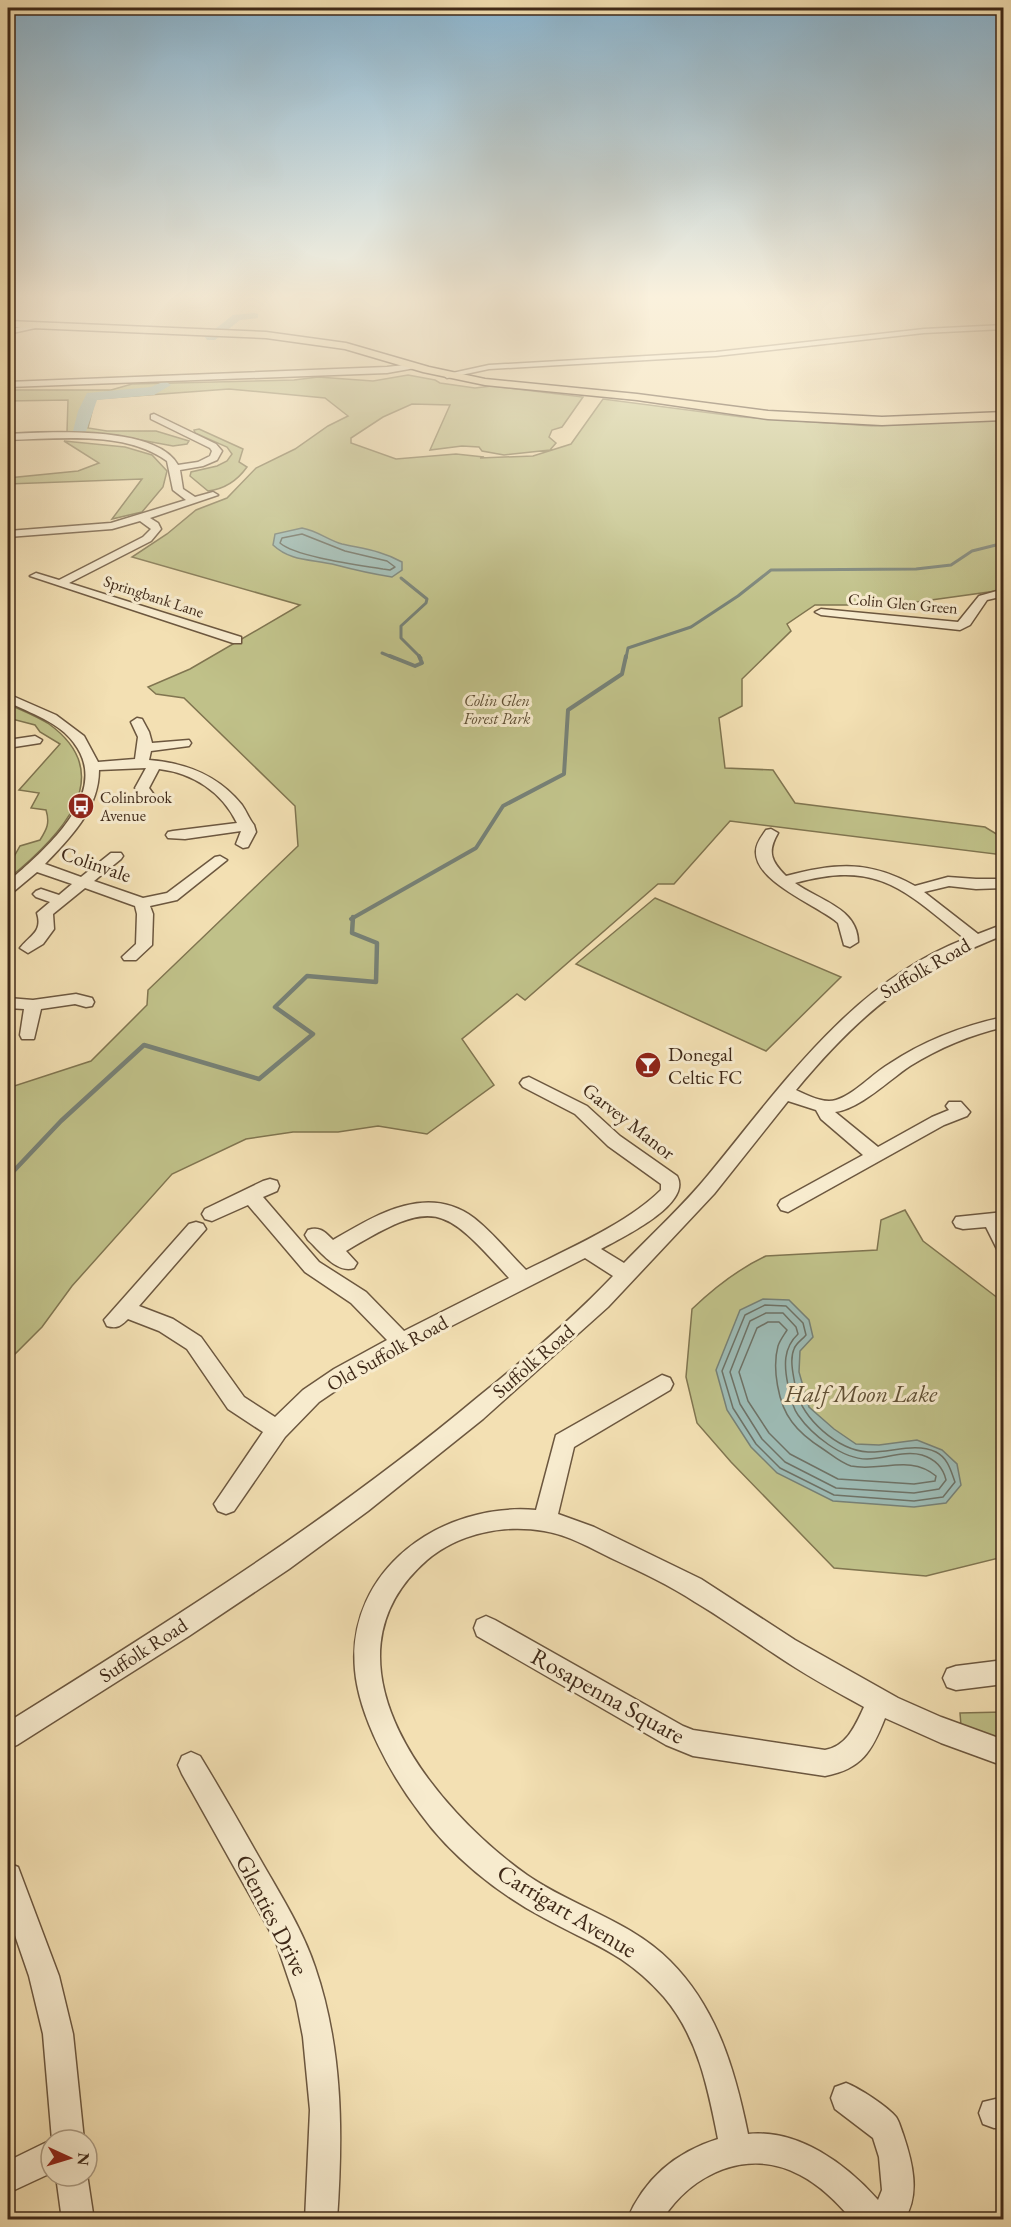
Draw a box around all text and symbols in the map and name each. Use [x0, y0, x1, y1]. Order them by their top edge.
street label: Springbank Lane [101, 570, 207, 623]
street label: Colin Glen Green [847, 588, 959, 619]
park label: Colin Glen Forest Park [462, 690, 531, 729]
place label: Colinbrook Avenue [99, 787, 172, 826]
bus stop icon: Colinbrook Avenue [66, 791, 96, 821]
street label: Colinvale [57, 840, 135, 888]
street label: Suffolk Road [875, 931, 976, 1004]
place label: Donegal Celtic FC [668, 1041, 743, 1090]
bar icon: Donegal Celtic FC [633, 1050, 663, 1080]
street label: Garvey Manor [577, 1077, 681, 1166]
street label: Old Suffolk Road [322, 1309, 453, 1397]
street label: Suffolk Road [487, 1318, 580, 1404]
park label: Half Moon Lake [784, 1378, 938, 1409]
street label: Suffolk Road [94, 1611, 193, 1688]
street label: Rosapenna Square [526, 1641, 691, 1751]
street label: Glenties Drive [229, 1849, 316, 1981]
street label: Carrigart Avenue [492, 1857, 643, 1964]
north arrow [39, 2128, 99, 2188]
text: N [73, 2152, 94, 2166]

